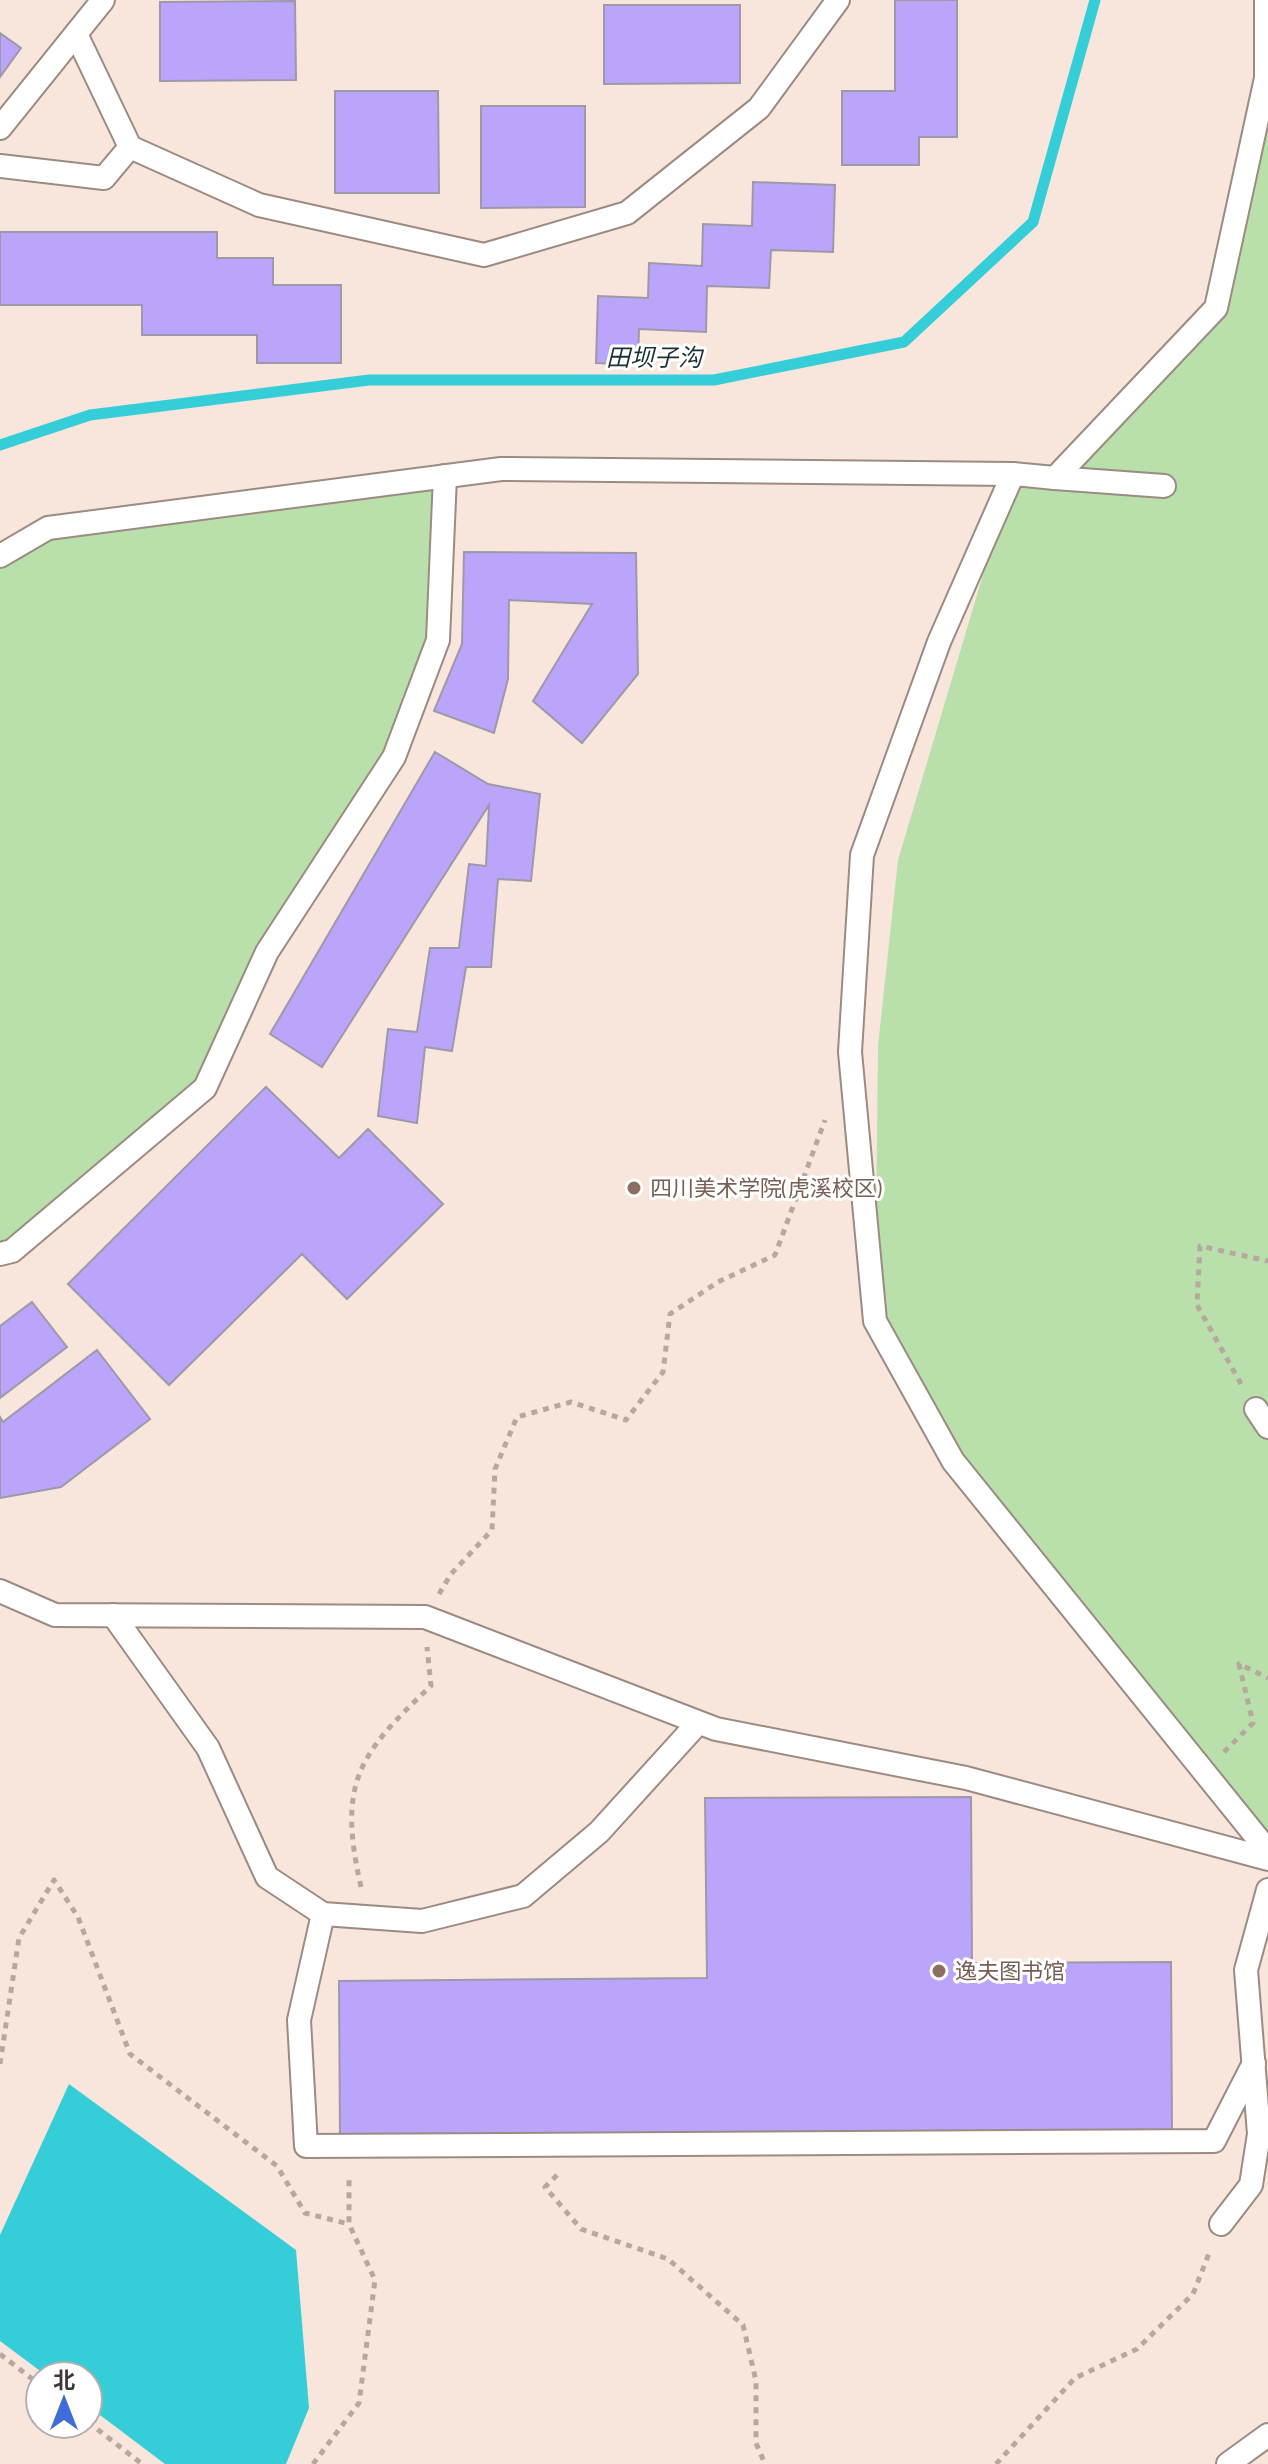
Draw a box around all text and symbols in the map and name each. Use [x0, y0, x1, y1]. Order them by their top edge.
water label: 田坝子沟 [606, 342, 705, 371]
place label: 四川美术学院(虎溪校区) [650, 1174, 882, 1200]
marker: 四川美术学院(虎溪校区) [625, 1179, 643, 1197]
place label: 逸夫图书馆 [955, 1957, 1065, 1983]
marker: 逸夫图书馆 [930, 1962, 948, 1980]
north arrow [24, 2360, 104, 2440]
text: 北 [53, 2366, 75, 2392]

